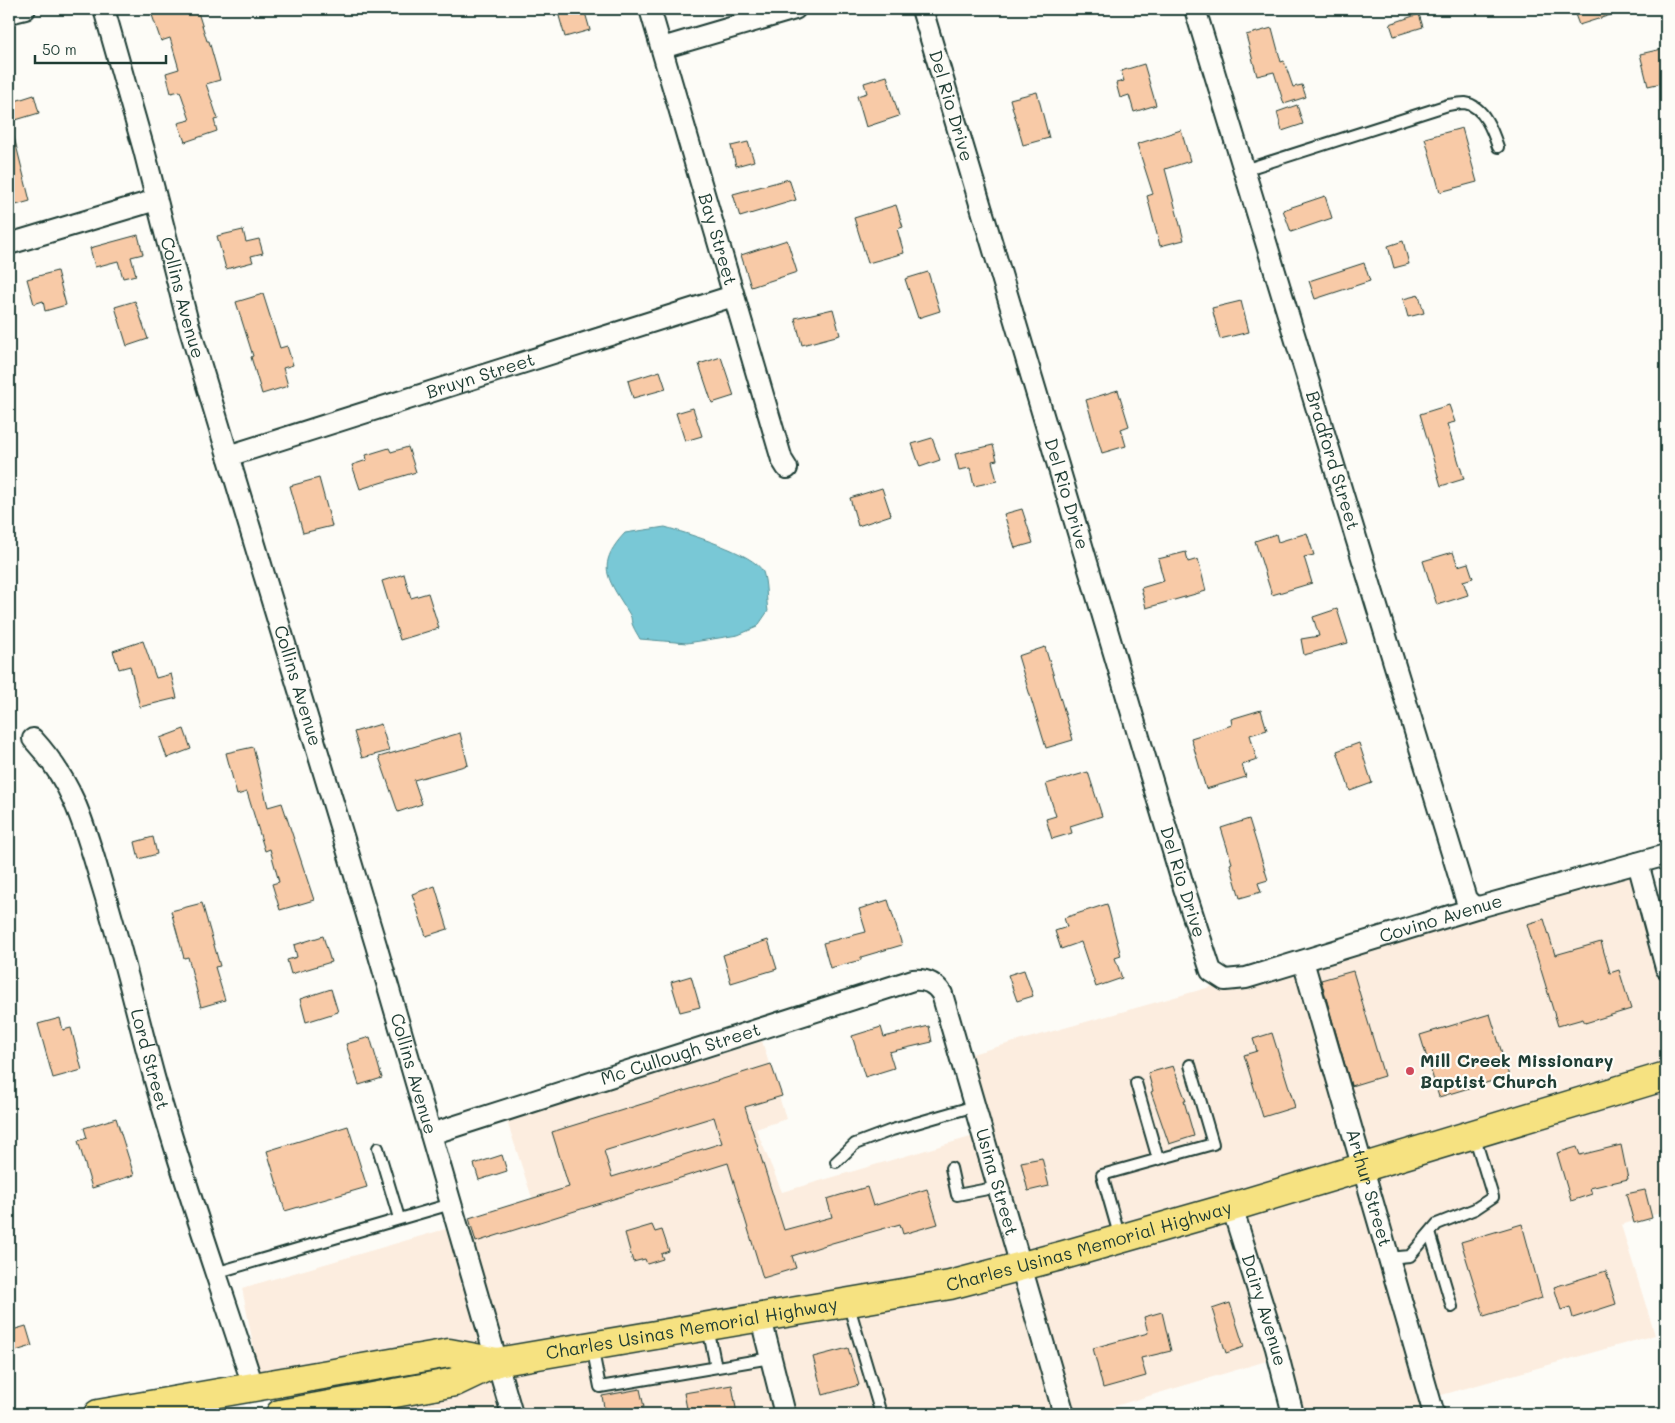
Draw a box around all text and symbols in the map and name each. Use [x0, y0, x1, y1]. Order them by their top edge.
scale bar [35, 32, 166, 64]
text: 50 m [42, 39, 77, 59]
street label: Del Rio Drive [924, 47, 980, 164]
street label: Bay Street [694, 190, 743, 288]
street label: Collins Avenue [156, 234, 211, 361]
street label: Bruyn Street [423, 347, 538, 403]
street label: Bradford Street [1301, 388, 1366, 533]
street label: Del Rio Drive [1040, 435, 1095, 552]
street label: Collins Avenue [269, 622, 328, 749]
street label: Del Rio Drive [1155, 823, 1212, 940]
street label: Covino Avenue [1376, 888, 1505, 948]
street label: Lord Street [126, 1006, 176, 1112]
street label: Collins Avenue [385, 1010, 443, 1137]
street label: Mc Cullough Street [597, 1017, 763, 1090]
place label: Mill Creek Missionary Baptist Church [1420, 1048, 1614, 1093]
marker: Mill Creek Missionary Baptist Church [1404, 1065, 1416, 1077]
street label: Usina Street [971, 1125, 1025, 1238]
street label: Arthur Street [1341, 1126, 1398, 1249]
street label: Charles Usinas Memorial Highway [943, 1195, 1234, 1297]
street label: Dairy Avenue [1236, 1251, 1293, 1368]
street label: Charles Usinas Memorial Highway [544, 1291, 839, 1365]

